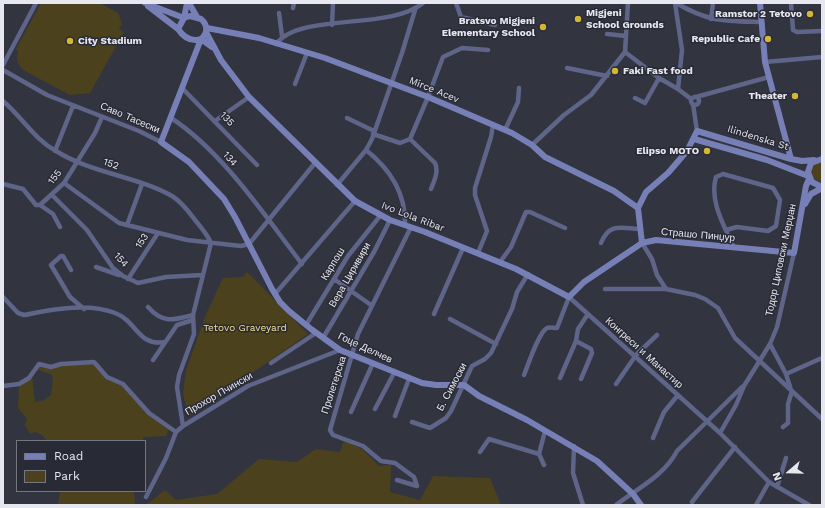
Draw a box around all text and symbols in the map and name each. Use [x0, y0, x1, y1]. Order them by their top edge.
place label: Migjeni School Grounds [586, 7, 664, 30]
place label: Ramstor 2 Tetovo [715, 8, 802, 20]
marker: Ramstor 2 Tetovo [805, 9, 815, 19]
marker: Migjeni School Grounds [573, 14, 583, 24]
place label: Bratsvo Migjeni Elementary School [442, 15, 535, 38]
marker: Bratsvo Migjeni Elementary School [538, 22, 548, 32]
place label: Republic Cafe [691, 33, 760, 45]
marker: Republic Cafe [763, 34, 773, 44]
place label: City Stadium [78, 35, 142, 47]
marker: City Stadium [65, 36, 75, 46]
place label: Faki Fast food [623, 65, 693, 77]
marker: Faki Fast food [610, 66, 620, 76]
street label: Mirce Acev [407, 75, 461, 105]
place label: Theater [749, 90, 787, 102]
marker: Theater [790, 91, 800, 101]
street label: Саво Тасески [98, 100, 162, 136]
street label: 135 [217, 109, 237, 129]
street label: Ilindenska St [726, 123, 790, 153]
place label: Elipso MOTO [636, 145, 699, 157]
marker: Elipso MOTO [702, 146, 712, 156]
street label: 134 [220, 149, 240, 169]
street label: 152 [102, 156, 120, 172]
street label: 155 [46, 167, 64, 187]
street label: Ivo Lola Ribar [380, 199, 446, 235]
street label: Тодор Циповски Мерџан [763, 203, 799, 317]
street label: Страшо Пинџур [661, 226, 735, 244]
street label: 153 [133, 231, 151, 251]
street label: Вера Циривири [327, 240, 373, 310]
street label: Карпош [319, 246, 347, 282]
street label: 154 [111, 250, 131, 270]
street label: Конгреси и Манастир [603, 315, 685, 391]
park label: Tetovo Graveyard [203, 322, 287, 334]
street label: Гоце Делчев [336, 330, 394, 366]
street label: Пролетерска [319, 355, 349, 415]
street label: Б. Симоски [434, 361, 470, 413]
street label: Прохор Пчински [183, 370, 255, 418]
legend [16, 440, 146, 492]
text: Road [54, 449, 83, 463]
north arrow [769, 452, 809, 492]
text: Park [54, 469, 80, 483]
text: N [770, 470, 785, 482]

